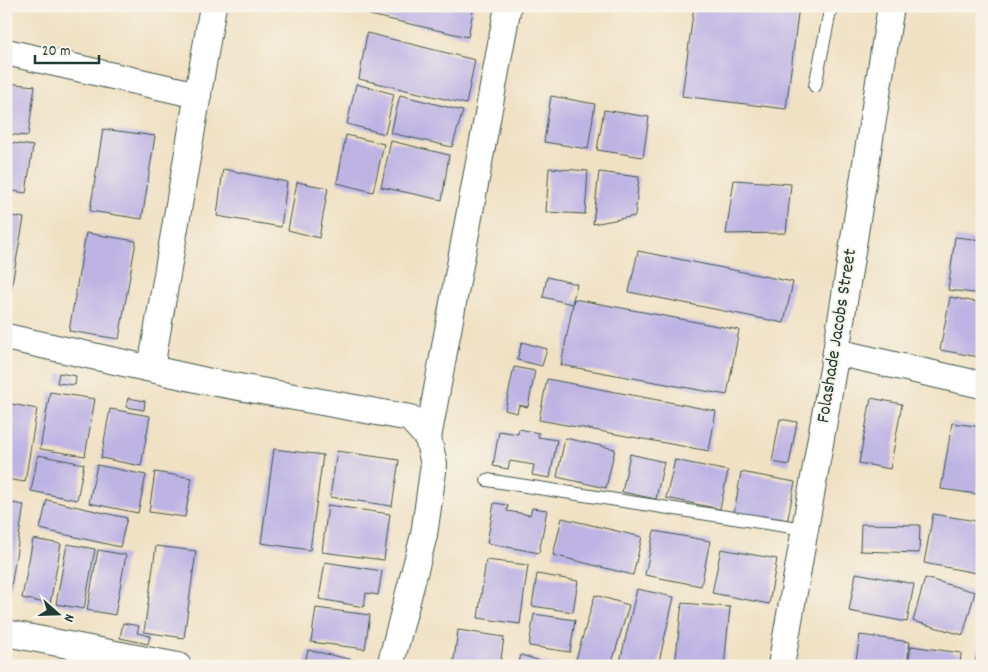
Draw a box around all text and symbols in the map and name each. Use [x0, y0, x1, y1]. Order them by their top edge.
scale bar [35, 32, 99, 64]
text: 20 m [42, 41, 70, 63]
street label: Folashade Jacobs Street [811, 247, 865, 425]
north arrow [32, 590, 82, 640]
text: N [58, 611, 79, 625]

